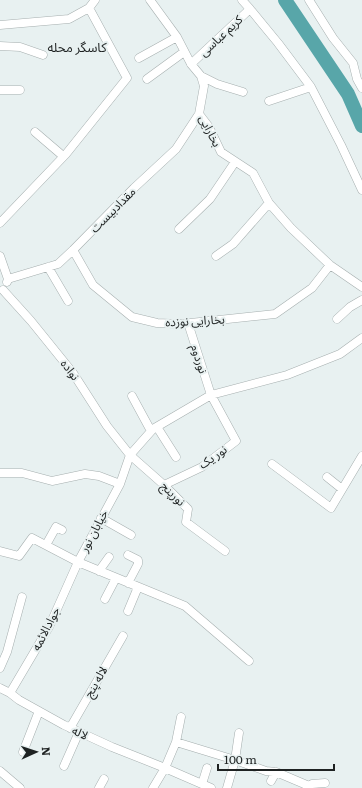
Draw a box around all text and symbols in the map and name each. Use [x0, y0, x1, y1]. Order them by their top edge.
street label: کریم عباسی [194, 10, 248, 61]
district label: کاسگر محله [47, 37, 107, 56]
street label: بخارایی [195, 111, 227, 150]
street label: مقدادبیست [85, 182, 139, 236]
street label: بخارایی نوزده [165, 309, 225, 331]
street label: نوردوم [186, 342, 213, 376]
street label: نواده [57, 355, 85, 384]
street label: نور یک [195, 440, 230, 472]
street label: نورپنج [157, 477, 190, 510]
street label: خیابان نور [74, 506, 112, 556]
street label: جوادالائمه [26, 603, 64, 654]
street label: لاله پنج [79, 662, 112, 701]
street label: لاله [69, 721, 91, 744]
north arrow [16, 732, 56, 772]
text: N [39, 746, 55, 756]
scale bar [218, 746, 334, 772]
text: 100 m [224, 750, 257, 768]

